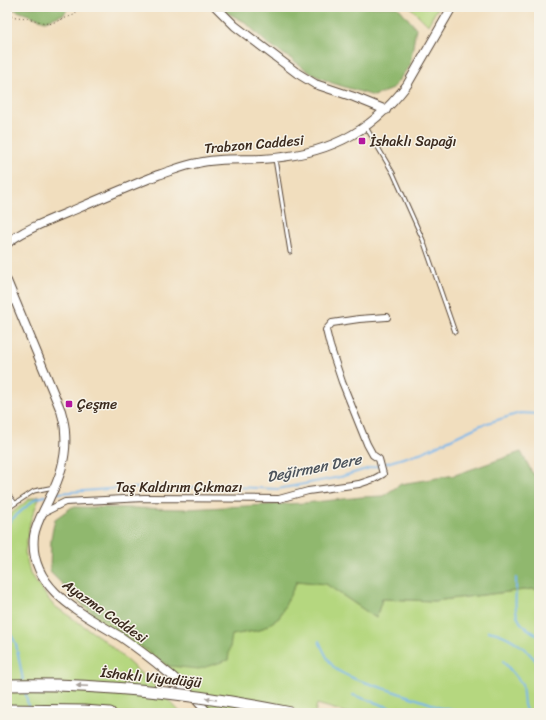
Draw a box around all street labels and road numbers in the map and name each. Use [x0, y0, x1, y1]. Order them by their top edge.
street label: Trabzon Caddesi [203, 128, 306, 161]
street label: Taş Kaldırım Çıkmazı [116, 475, 242, 500]
street label: Ayazma Caddesi [56, 572, 153, 651]
street label: İshaklı Viyadüğü [98, 660, 203, 695]

